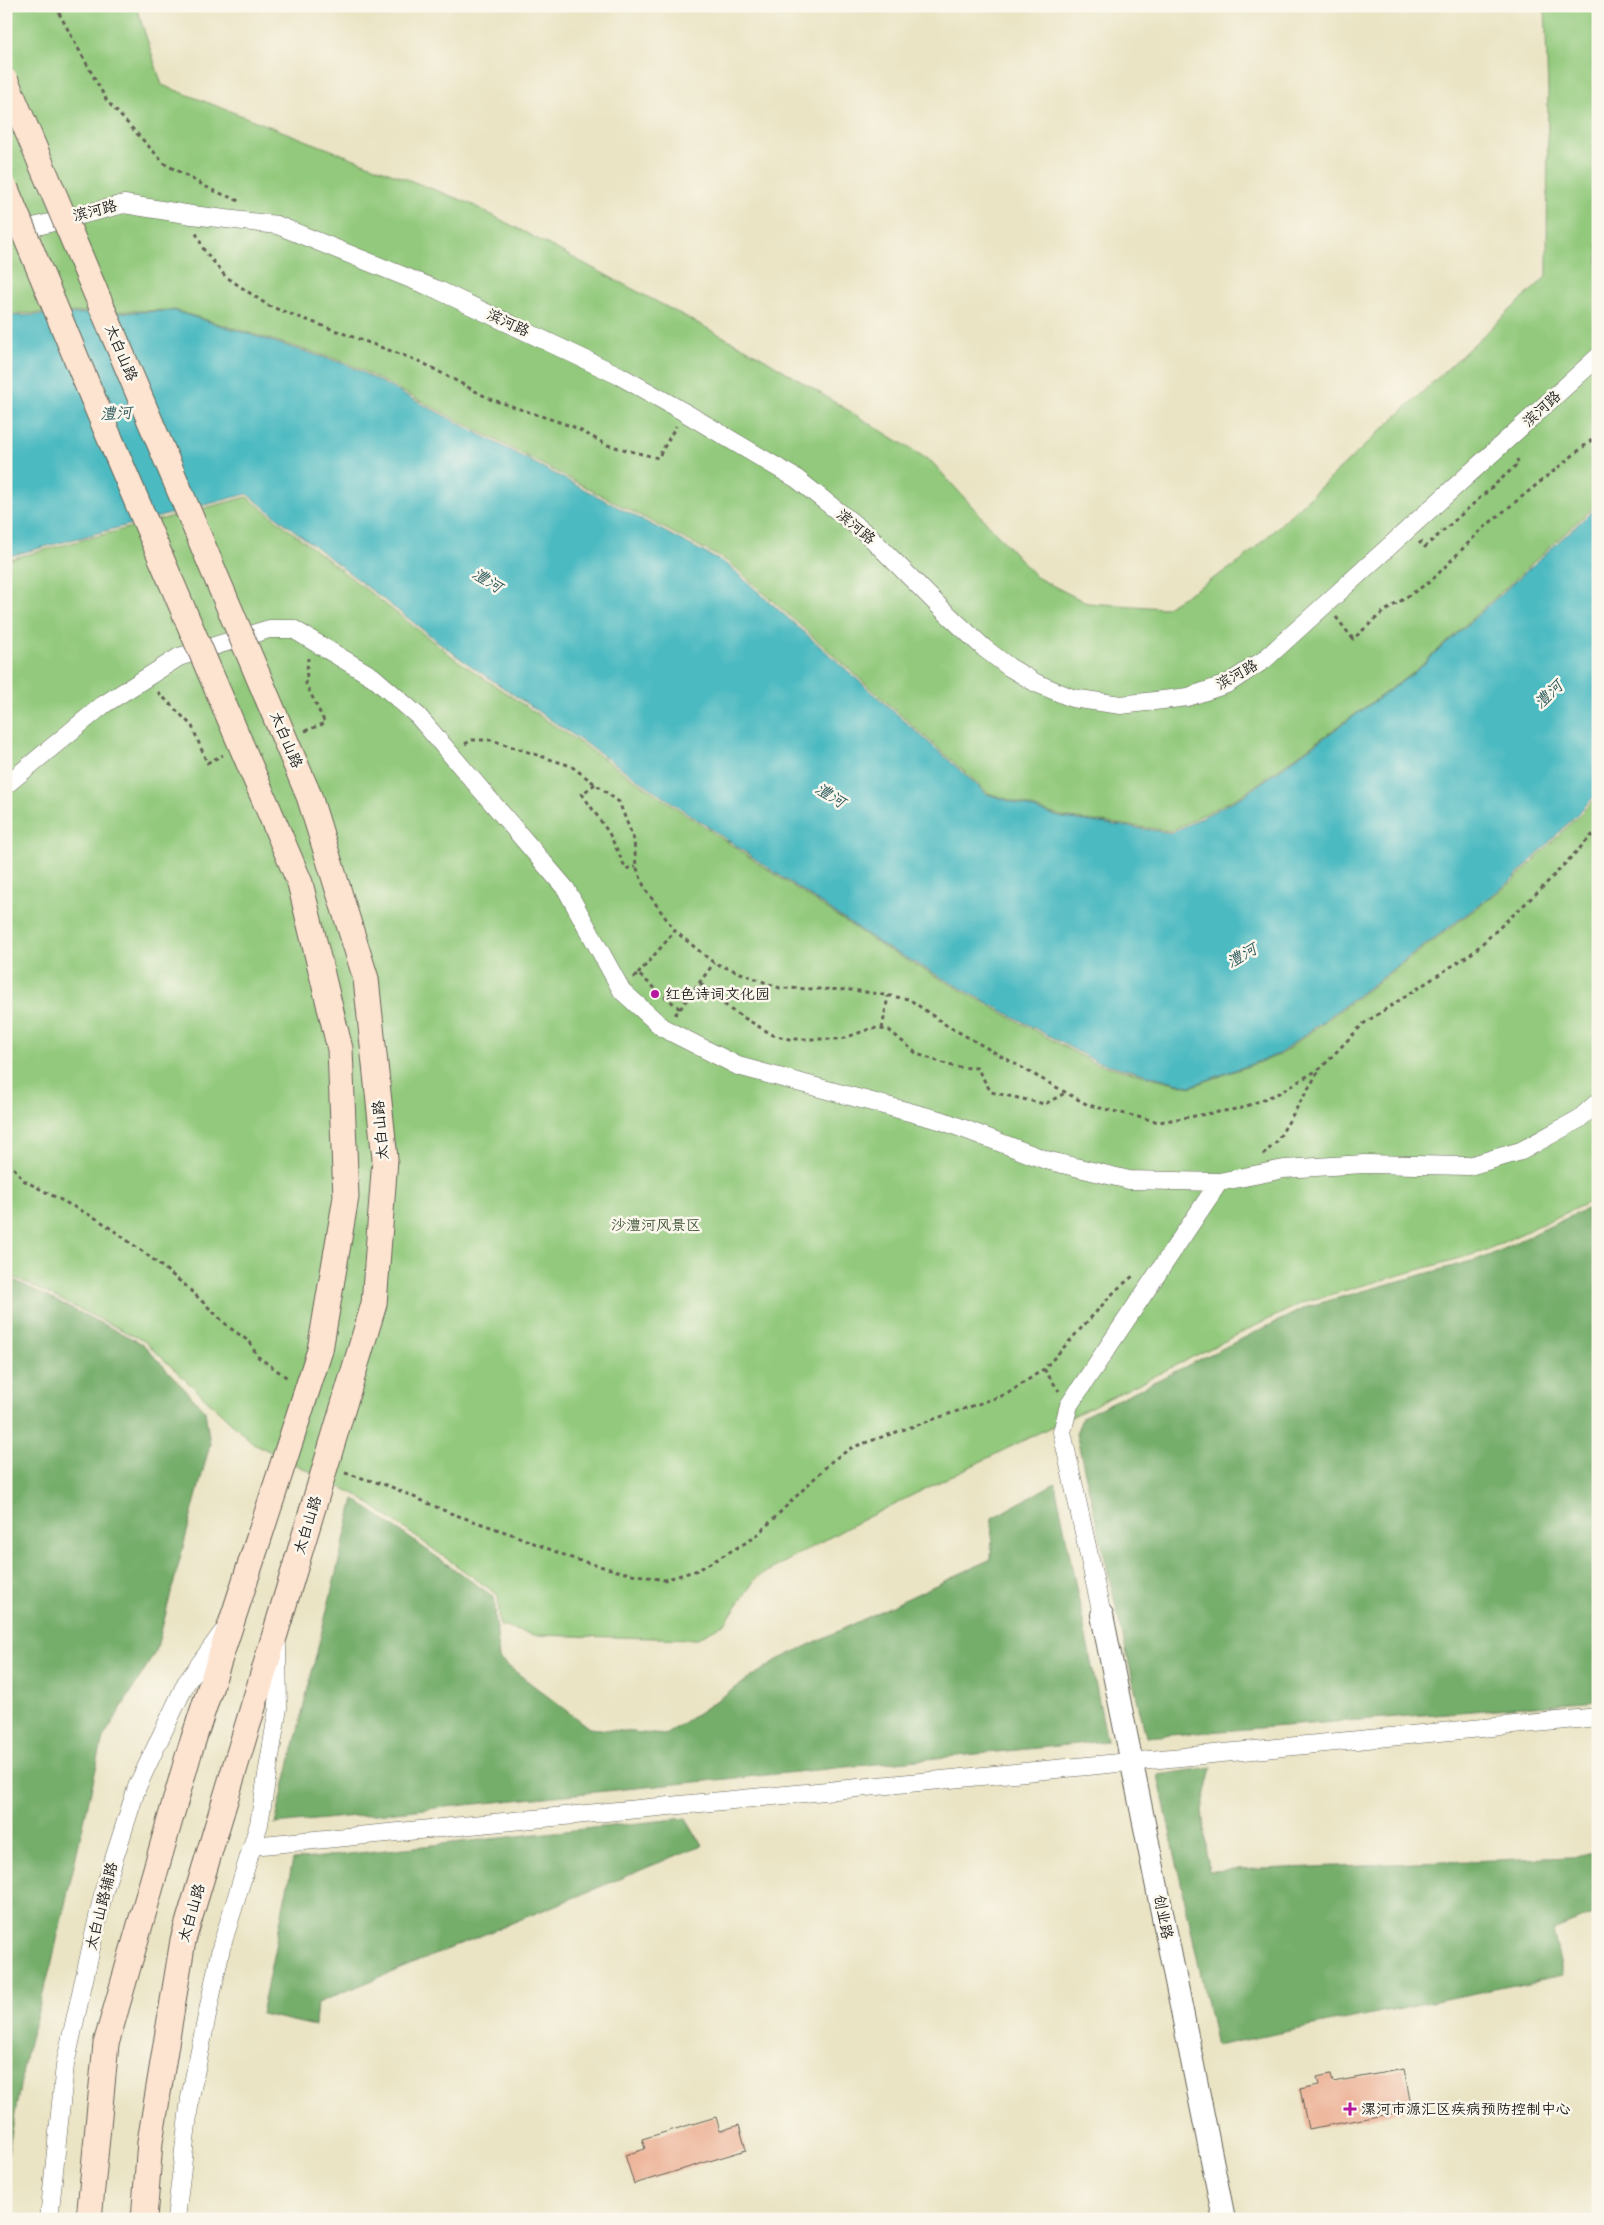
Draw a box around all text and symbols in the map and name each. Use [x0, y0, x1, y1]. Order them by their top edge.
street label: 滨河路 [71, 196, 119, 226]
street label: 滨河路 [484, 305, 532, 341]
street label: 太白山路 [101, 322, 141, 384]
street label: 滨河路 [1519, 387, 1565, 431]
water label: 澧河 [100, 404, 135, 424]
street label: 滨河路 [833, 505, 879, 549]
water label: 澧河 [468, 564, 508, 599]
street label: 滨河路 [1213, 656, 1261, 694]
water label: 澧河 [1531, 675, 1569, 713]
street label: 太白山路 [266, 709, 306, 771]
water label: 澧河 [811, 779, 851, 814]
water label: 澧河 [1223, 938, 1263, 972]
place label: 红色诗词文化园 [665, 985, 770, 1004]
marker: 红色诗词文化园 [649, 988, 661, 1000]
street label: 太白山路 [369, 1099, 393, 1161]
park label: 沙澧河风景区 [611, 1216, 701, 1235]
street label: 太白山路 [290, 1494, 326, 1556]
street label: 太白山路辅路 [82, 1860, 122, 1952]
street label: 太白山路 [175, 1882, 209, 1944]
street label: 创业路 [1149, 1893, 1177, 1941]
place label: 漯河市源汇区疾病预防控制中心 [1361, 2100, 1571, 2119]
marker: 漯河市源汇区疾病预防控制中心 [1343, 2102, 1357, 2116]

